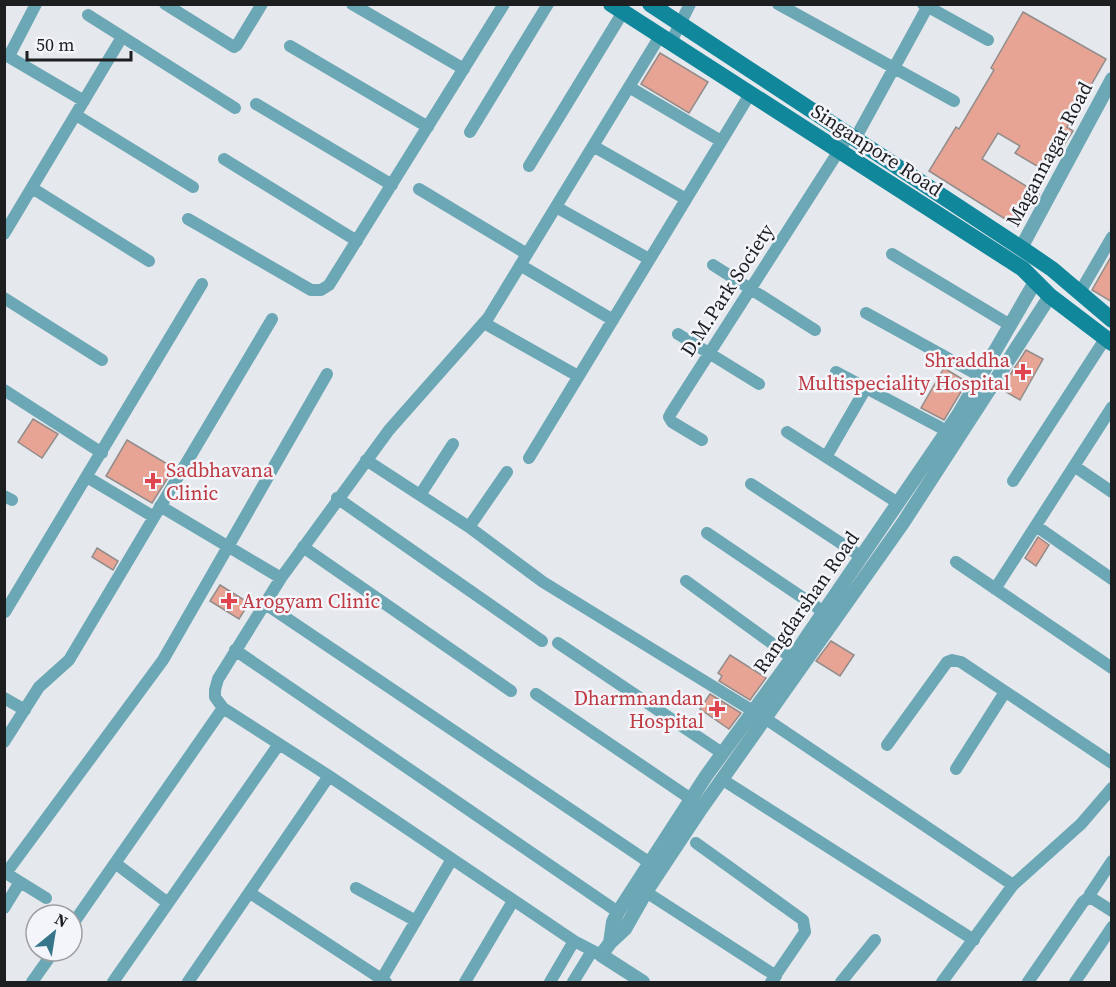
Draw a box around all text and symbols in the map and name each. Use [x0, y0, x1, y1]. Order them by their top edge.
scale bar [27, 24, 130, 62]
text: 50 m [36, 32, 74, 57]
street label: Magannagar Road [999, 76, 1099, 231]
street label: Singanpore Road [806, 97, 949, 203]
street label: D.M.Park Society [674, 218, 781, 362]
place label: Shraddha Multispeciality Hospital [798, 346, 1011, 397]
marker: Shraddha Multispeciality Hospital [1014, 363, 1032, 381]
place label: Sadbhavana Clinic [166, 456, 274, 507]
marker: Sadbhavana Clinic [144, 472, 162, 490]
street label: Rangdarshan Road [746, 525, 866, 679]
place label: Arogyam Clinic [242, 587, 380, 615]
marker: Arogyam Clinic [220, 592, 238, 610]
place label: Dharmnandan Hospital [574, 684, 704, 735]
marker: Dharmnandan Hospital [708, 700, 726, 718]
north arrow [24, 903, 84, 963]
text: N [51, 908, 72, 933]

